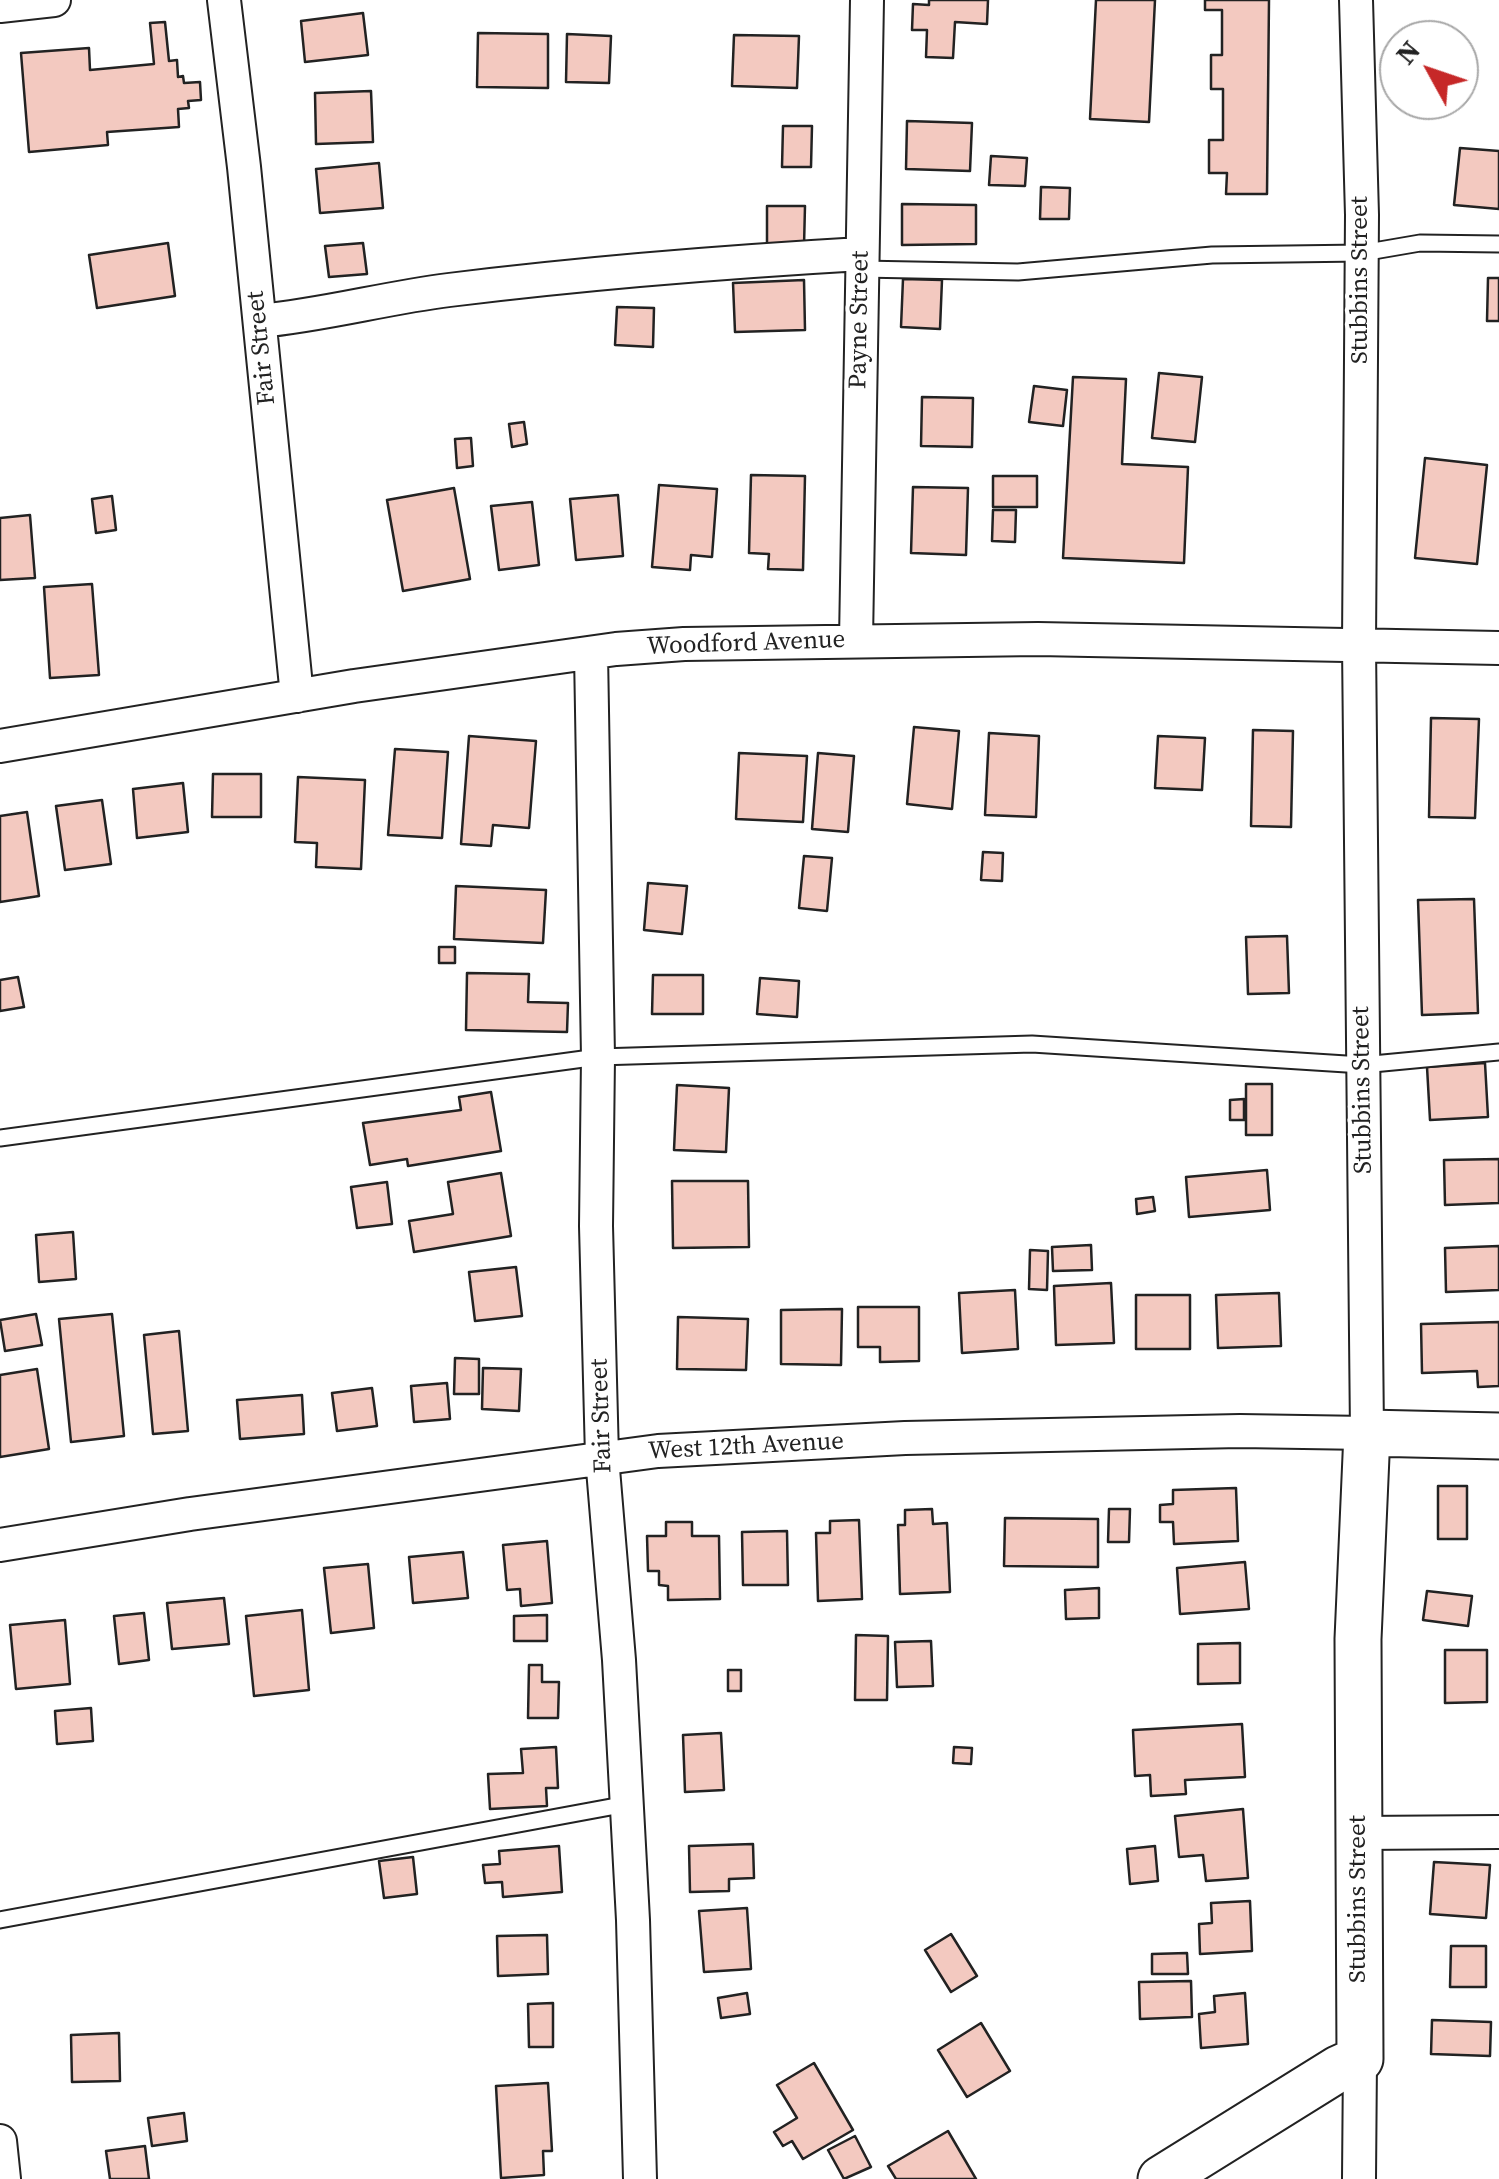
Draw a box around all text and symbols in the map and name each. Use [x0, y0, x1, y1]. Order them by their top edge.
north arrow [1379, 20, 1479, 120]
text: N [1386, 32, 1429, 72]
street label: Stubbins Street [1346, 196, 1376, 364]
street label: Payne Street [844, 251, 876, 389]
street label: Fair Street [241, 289, 283, 407]
street label: Woodford Avenue [646, 626, 846, 662]
street label: Stubbins Street [1347, 1006, 1379, 1174]
street label: Fair Street [585, 1358, 619, 1474]
street label: West 12th Avenue [647, 1427, 845, 1467]
street label: Stubbins Street [1344, 1815, 1374, 1983]

